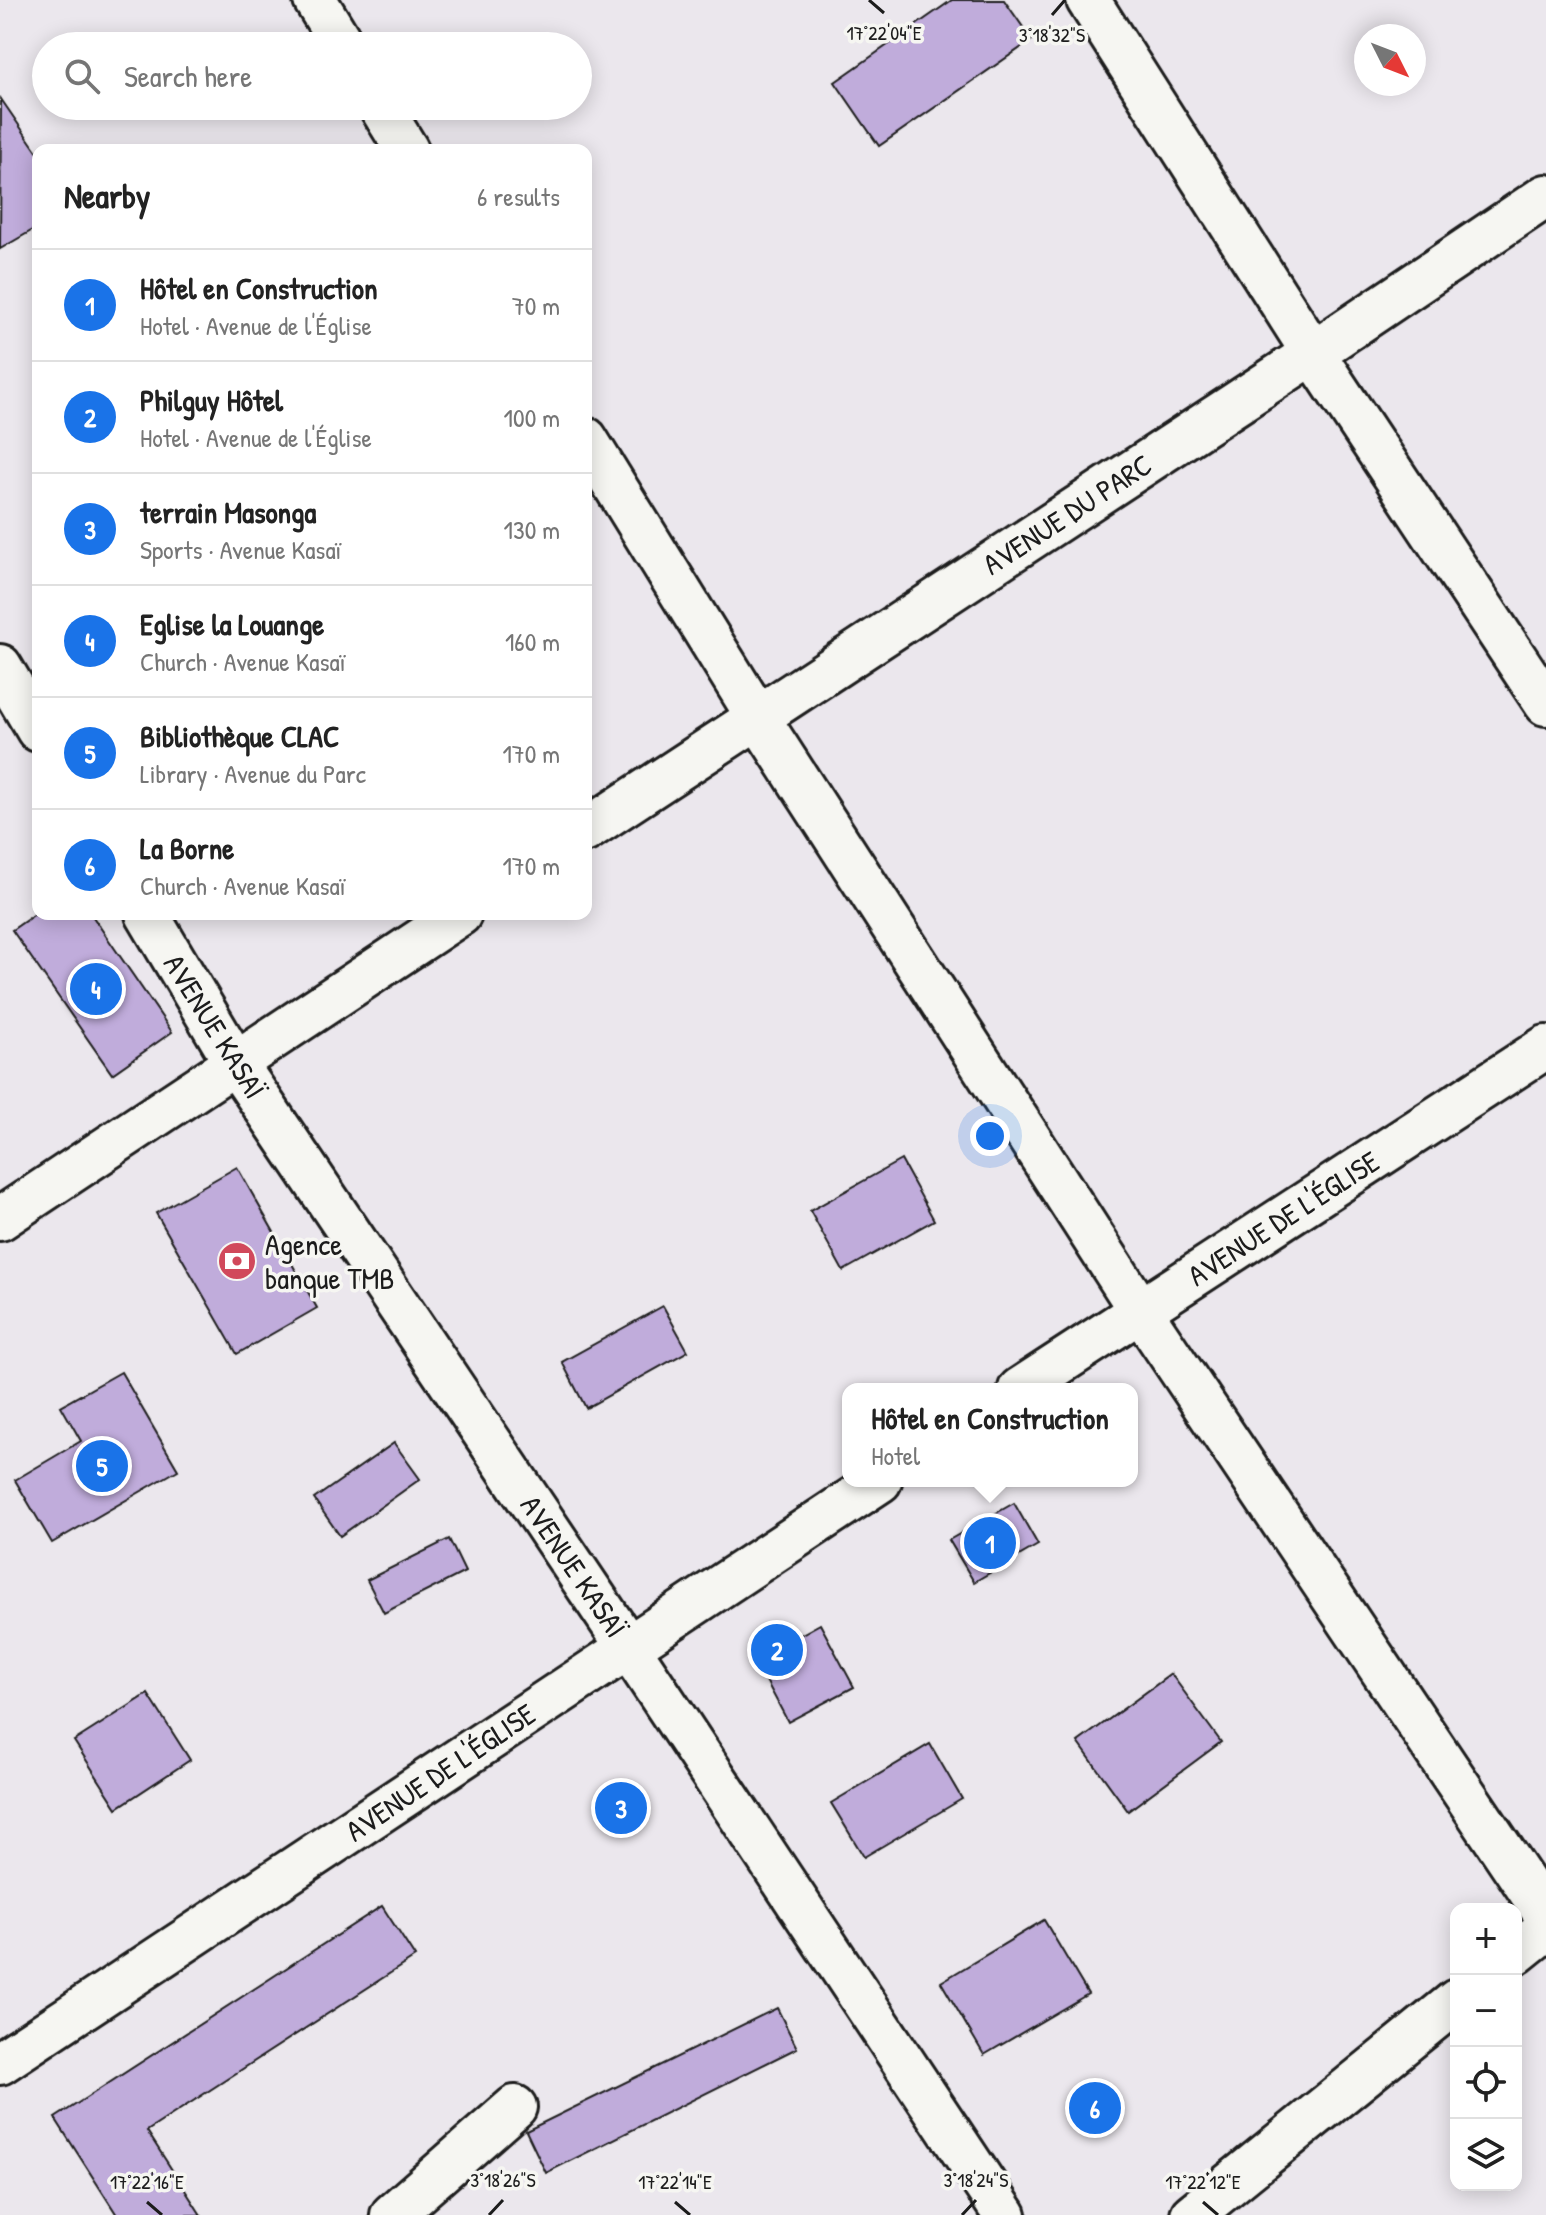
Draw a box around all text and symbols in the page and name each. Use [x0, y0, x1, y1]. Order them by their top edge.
text: 17°22'04"E [846, 19, 922, 46]
text: 3°18'32"S [1019, 21, 1085, 48]
north arrow [1354, 24, 1426, 96]
search box [32, 32, 592, 120]
icon: search [60, 54, 104, 98]
text: Search here [124, 56, 252, 96]
text: Nearby [64, 173, 150, 219]
text: 6 results [477, 179, 560, 214]
text: Hôtel en Construction [140, 268, 378, 308]
text: 1 [85, 288, 95, 323]
text: 70 m [512, 288, 560, 323]
text: Hotel · Avenue de l'Église [140, 308, 372, 343]
text: Philguy Hôtel [140, 380, 283, 420]
text: 2 [84, 400, 96, 435]
text: 100 m [504, 400, 560, 435]
text: Hotel · Avenue de l'Église [140, 420, 372, 455]
street label: AVENUE DU PARC [975, 444, 1159, 584]
text: terrain Masonga [140, 492, 316, 532]
text: 3 [84, 512, 96, 547]
text: 130 m [504, 512, 560, 547]
text: Sports · Avenue Kasaï [140, 532, 341, 567]
text: Eglise la Louange [140, 604, 324, 644]
text: 4 [85, 624, 95, 659]
text: 160 m [505, 624, 560, 659]
text: Church · Avenue Kasaï [140, 644, 345, 679]
text: Bibliothèque CLAC [140, 716, 339, 756]
text: 5 [85, 736, 96, 771]
text: 170 m [502, 736, 560, 771]
text: Library · Avenue du Parc [140, 756, 366, 791]
text: La Borne [140, 828, 234, 868]
text: 6 [85, 848, 95, 883]
text: 170 m [502, 848, 560, 883]
text: Church · Avenue Kasaï [140, 868, 345, 903]
street label: AVENUE KASAÏ [155, 946, 276, 1107]
pin: 4 [70, 959, 122, 1019]
your location [970, 1116, 1010, 1156]
street label: AVENUE DE L'ÉGLISE [1180, 1141, 1386, 1295]
place label: Agence banque TMB [265, 1224, 395, 1298]
bank icon: Agence banque TMB [216, 1240, 258, 1282]
popup [842, 1383, 1138, 1487]
text: Hôtel en Construction [871, 1398, 1109, 1438]
pin: 5 [76, 1436, 128, 1496]
text: Hotel [871, 1438, 920, 1473]
street label: AVENUE KASAÏ [512, 1487, 637, 1646]
pin: 1 [964, 1513, 1016, 1573]
pin: 2 [751, 1620, 803, 1680]
street label: AVENUE DE L'ÉGLISE [337, 1694, 543, 1850]
pin: 3 [595, 1778, 647, 1838]
map controls [1450, 1903, 1522, 2191]
button: + [1450, 1903, 1522, 1975]
button: − [1450, 1975, 1522, 2047]
button: locate [1450, 2047, 1522, 2119]
pin: 6 [1069, 2078, 1121, 2138]
button: layers [1450, 2119, 1522, 2191]
text: 3°18'26"S [470, 2166, 536, 2193]
text: 3°18'24"S [944, 2166, 1008, 2193]
text: 17°22'16"E [110, 2168, 184, 2195]
text: 17°22'14"E [638, 2168, 712, 2195]
text: 17°22'12"E [1165, 2168, 1241, 2195]

